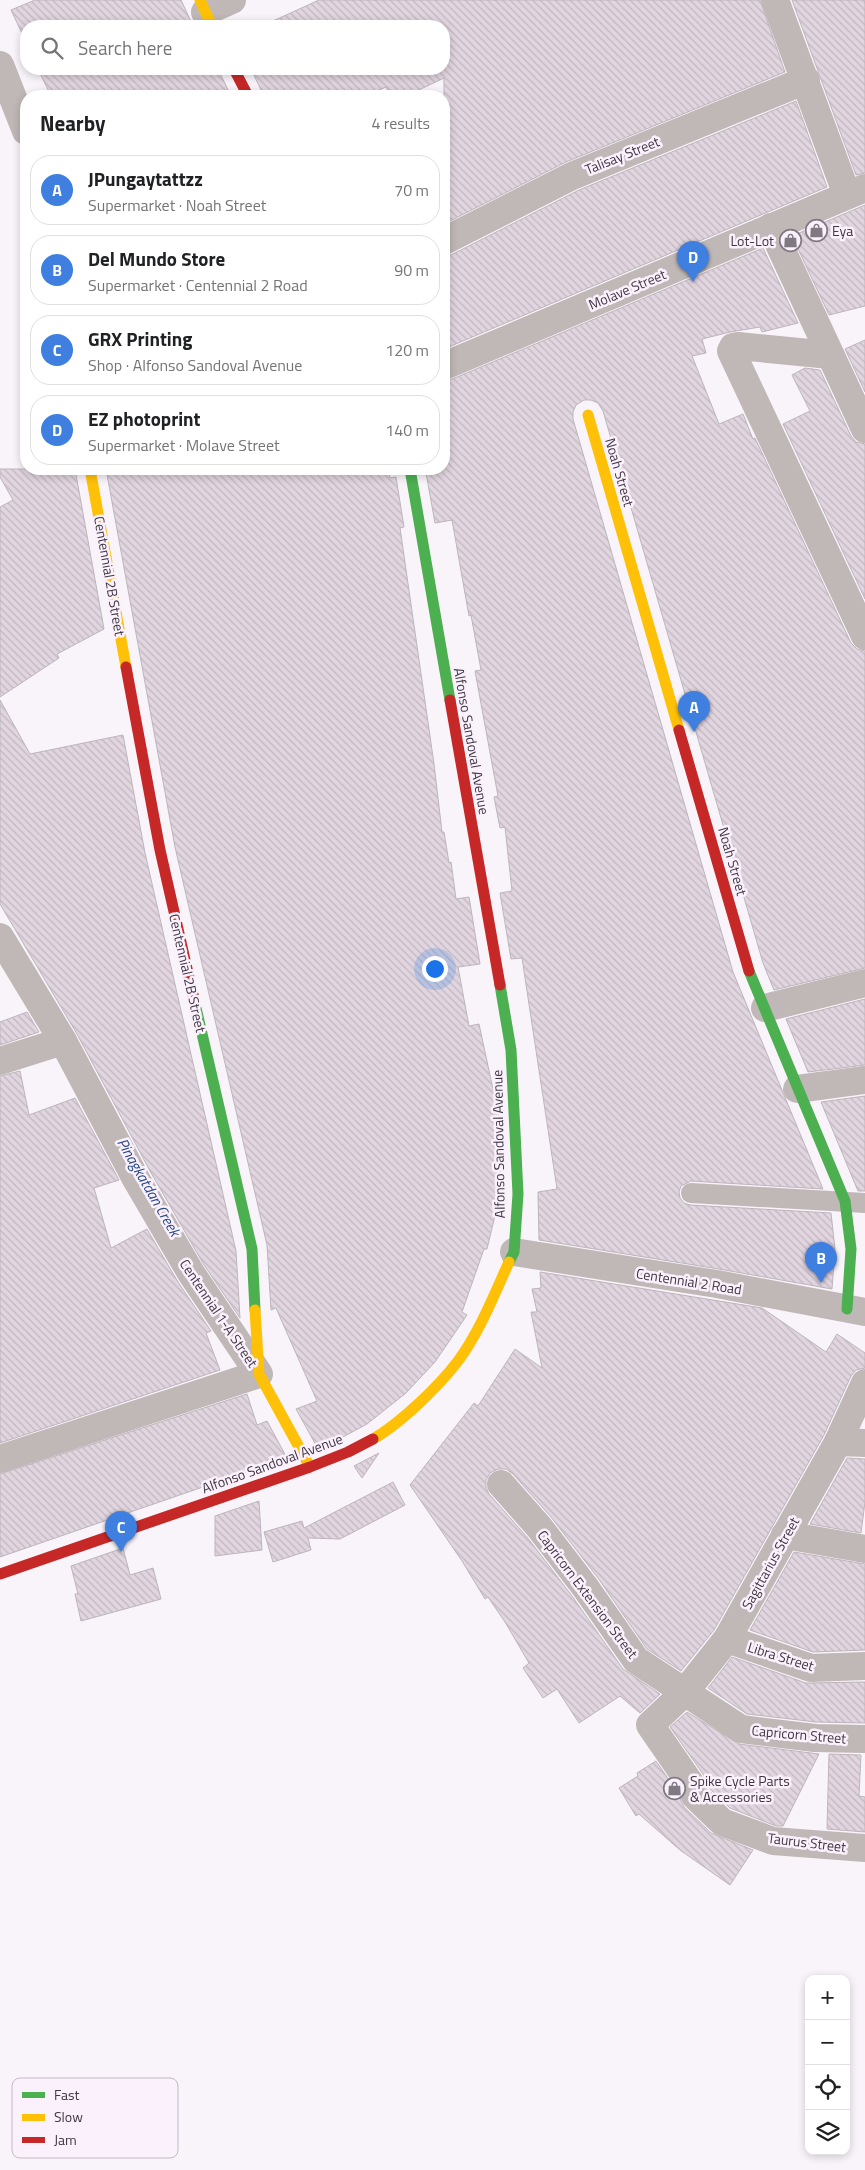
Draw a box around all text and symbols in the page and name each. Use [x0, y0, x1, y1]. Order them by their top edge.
search box [20, 20, 450, 75]
text: Search here [78, 33, 172, 62]
icon: search [38, 34, 66, 62]
text: Nearby [40, 107, 105, 139]
text: 4 results [371, 111, 430, 135]
street label: Talisay Street [582, 130, 663, 180]
text: JPungaytattzz [88, 164, 203, 193]
text: A [52, 178, 62, 202]
text: 70 m [394, 178, 429, 202]
text: Supermarket · Noah Street [88, 193, 266, 217]
shop icon: Eya [804, 218, 828, 242]
place label: Eya [832, 220, 853, 241]
shop icon: Lot-Lot [778, 228, 802, 252]
place label: Lot-Lot [730, 230, 774, 251]
pin: D [677, 241, 709, 282]
text: Del Mundo Store [88, 244, 225, 273]
text: B [52, 258, 62, 282]
text: 90 m [394, 258, 429, 282]
street label: Molave Street [585, 263, 669, 315]
text: Supermarket · Centennial 2 Road [88, 273, 308, 297]
text: GRX Printing [88, 324, 192, 353]
text: C [53, 338, 61, 362]
text: 120 m [385, 338, 429, 362]
text: Shop · Alfonso Sandoval Avenue [88, 353, 302, 377]
text: EZ photoprint [88, 404, 201, 433]
text: D [52, 418, 62, 442]
text: 140 m [385, 418, 429, 442]
text: Supermarket · Molave Street [88, 433, 280, 457]
street label: Noah Street [600, 435, 640, 509]
street label: Centennial 2B Street [89, 515, 131, 638]
street label: Alfonso Sandoval Avenue [449, 666, 495, 816]
pin: A [678, 691, 710, 732]
street label: Noah Street [713, 824, 753, 898]
street label: Centennial 2B Street [164, 912, 212, 1034]
your location [422, 956, 448, 982]
street label: Alfonso Sandoval Avenue [486, 1070, 510, 1218]
water label: Pinagkatdan Creek [111, 1133, 188, 1243]
pin: B [805, 1242, 837, 1283]
street label: Centennial 1-A Street [175, 1255, 263, 1371]
street label: Centennial 2 Road [635, 1262, 743, 1300]
street label: Alfonso Sandoval Avenue [199, 1428, 345, 1498]
pin: C [105, 1511, 137, 1552]
street label: Sagittarius Street [736, 1513, 804, 1613]
street label: Capricorn Extension Street [533, 1525, 643, 1663]
street label: Libra Street [745, 1636, 817, 1676]
street label: Capricorn Street [751, 1719, 847, 1749]
place label: Spike Cycle Parts & Accessories [690, 1770, 790, 1807]
shop icon: Spike Cycle Parts & Accessories [662, 1776, 686, 1800]
street label: Taurus Street [767, 1827, 847, 1857]
map controls [805, 1975, 850, 2155]
button: + [805, 1975, 850, 2020]
button: − [805, 2020, 850, 2065]
button: locate [805, 2065, 850, 2110]
legend [12, 2078, 178, 2158]
text: Fast [54, 2084, 79, 2105]
text: Slow [54, 2106, 83, 2127]
button: layers [805, 2110, 850, 2155]
text: Jam [54, 2129, 77, 2150]

